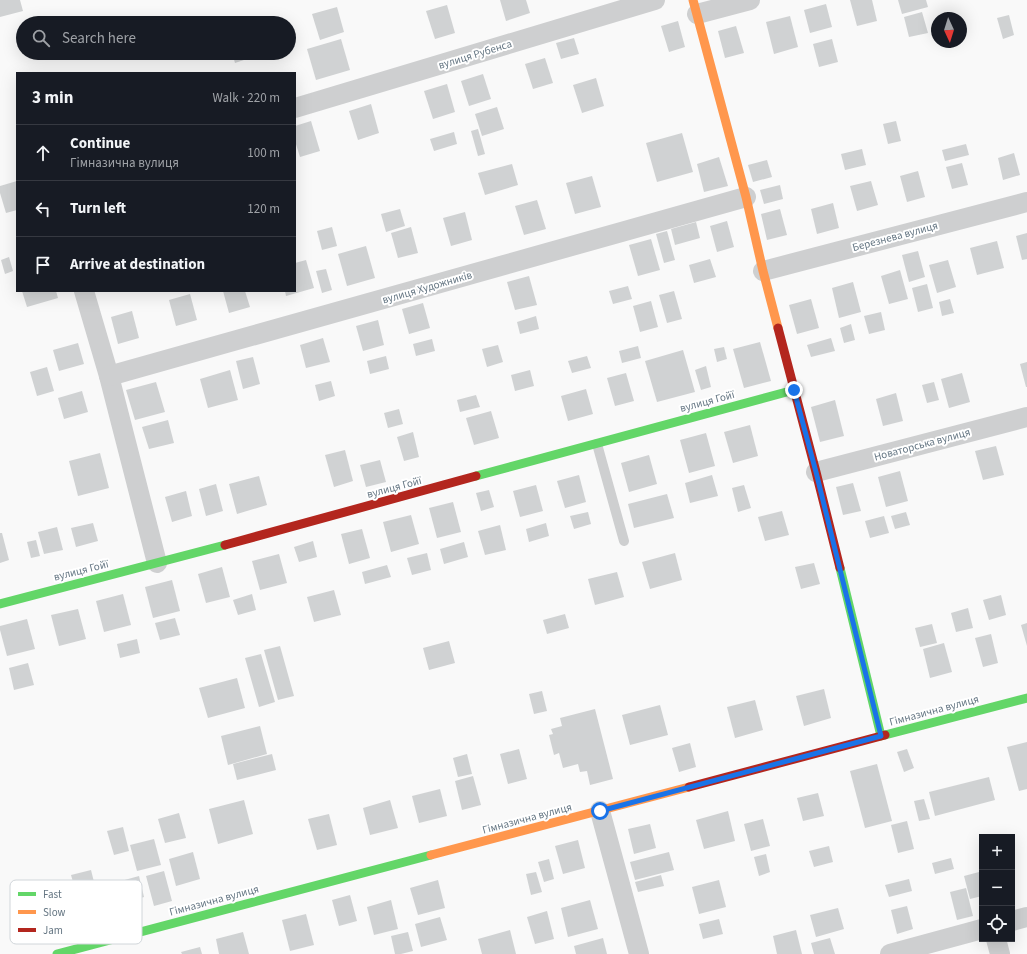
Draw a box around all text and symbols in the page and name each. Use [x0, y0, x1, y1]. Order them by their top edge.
north arrow [931, 12, 967, 48]
search box [16, 16, 296, 60]
icon: search [30, 27, 52, 49]
text: Search here [62, 28, 136, 49]
street label: вулиця Рубенса [437, 36, 514, 73]
text: 3 min [32, 86, 73, 110]
text: Walk · 220 m [212, 89, 280, 107]
text: Continue [70, 133, 130, 154]
icon: ahead [32, 142, 54, 164]
text: 100 m [247, 144, 280, 162]
text: Гімназична вулиця [70, 154, 179, 172]
icon: left [32, 198, 54, 220]
text: Turn left [70, 198, 126, 219]
text: 120 m [247, 200, 280, 218]
street label: Березнева вулиця [851, 218, 940, 255]
icon: arrive [32, 254, 54, 276]
text: Arrive at destination [70, 254, 205, 275]
street label: вулиця Художників [381, 267, 474, 307]
route end [785, 381, 803, 399]
street label: вулиця Гойї [678, 387, 736, 416]
street label: Новаторська вулиця [872, 424, 972, 465]
street label: вулиця Гойї [365, 473, 423, 502]
street label: вулиця Гойї [52, 556, 110, 585]
street label: Гімназична вулиця [888, 691, 981, 730]
street label: Гімназична вулиця [481, 799, 574, 838]
route start [591, 802, 609, 820]
map controls [979, 834, 1015, 942]
button: + [979, 834, 1015, 870]
button: − [979, 870, 1015, 906]
legend [10, 880, 142, 944]
street label: Гімназична вулиця [168, 881, 261, 920]
text: Fast [43, 887, 62, 902]
text: Slow [43, 905, 66, 920]
button: locate [979, 906, 1015, 942]
text: Jam [43, 923, 63, 938]

